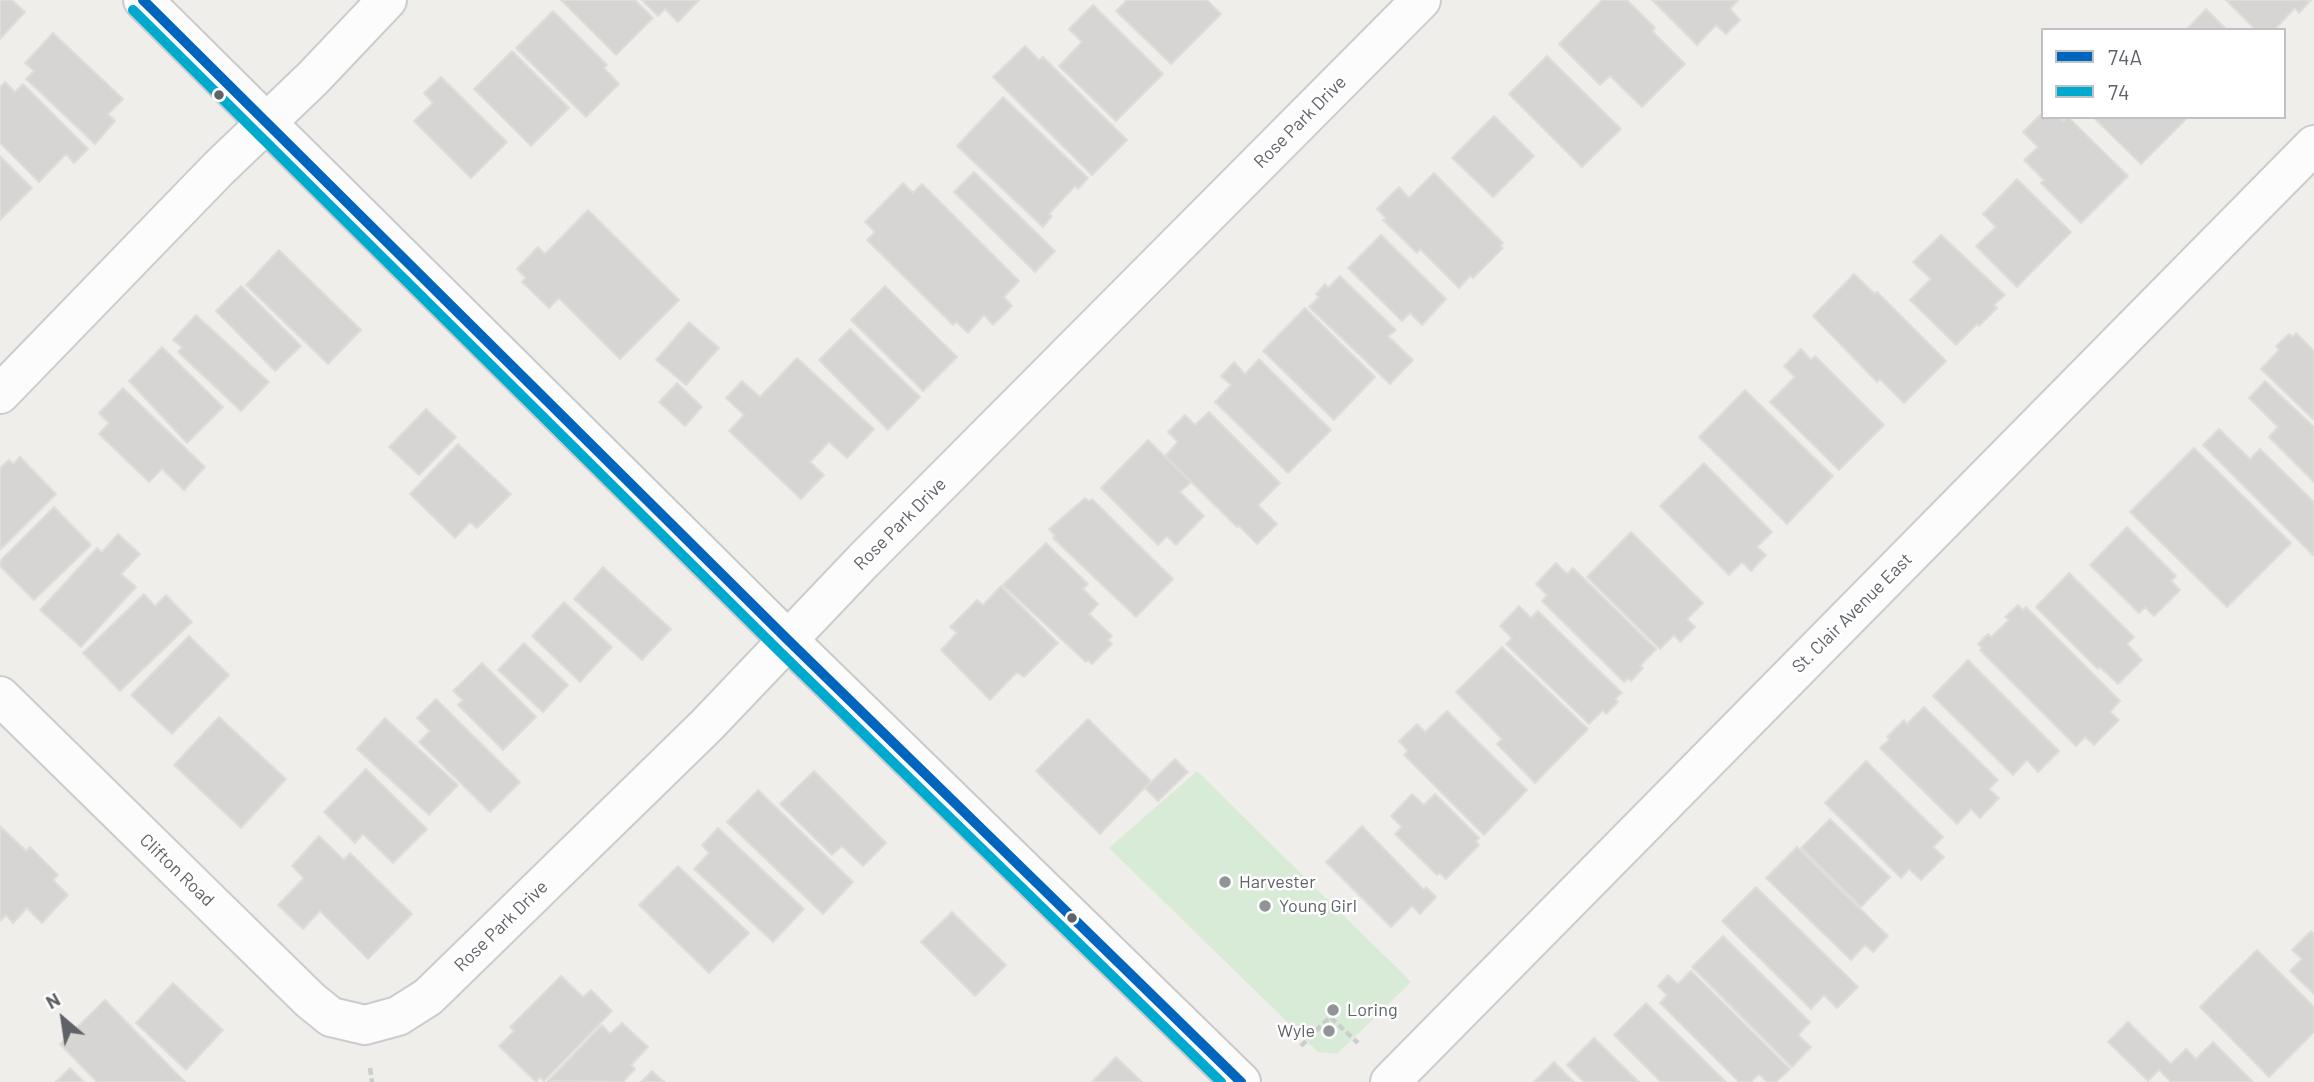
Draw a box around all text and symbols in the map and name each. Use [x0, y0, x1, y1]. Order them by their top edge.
legend [2041, 28, 2286, 119]
text: 74A [2108, 44, 2142, 69]
street label: Rose Park Drive [1249, 71, 1351, 173]
text: 74 [2108, 79, 2130, 104]
unlabelled marker [212, 88, 226, 102]
street label: Rose Park Drive [849, 473, 951, 575]
street label: St. Clair Avenue East [1788, 549, 1916, 677]
street label: Clifton Road [135, 829, 219, 911]
place label: Harvester [1239, 871, 1316, 893]
marker: Harvester [1217, 874, 1233, 890]
street label: Rose Park Drive [450, 876, 552, 976]
place label: Young Girl [1279, 895, 1357, 917]
marker: Young Girl [1257, 898, 1273, 914]
unlabelled marker [1065, 911, 1079, 925]
north arrow [28, 984, 98, 1054]
text: N [41, 987, 64, 1013]
place label: Loring [1347, 999, 1398, 1021]
marker: Loring [1325, 1002, 1341, 1018]
place label: Wyle [1277, 1020, 1315, 1042]
marker: Wyle [1321, 1023, 1337, 1039]

